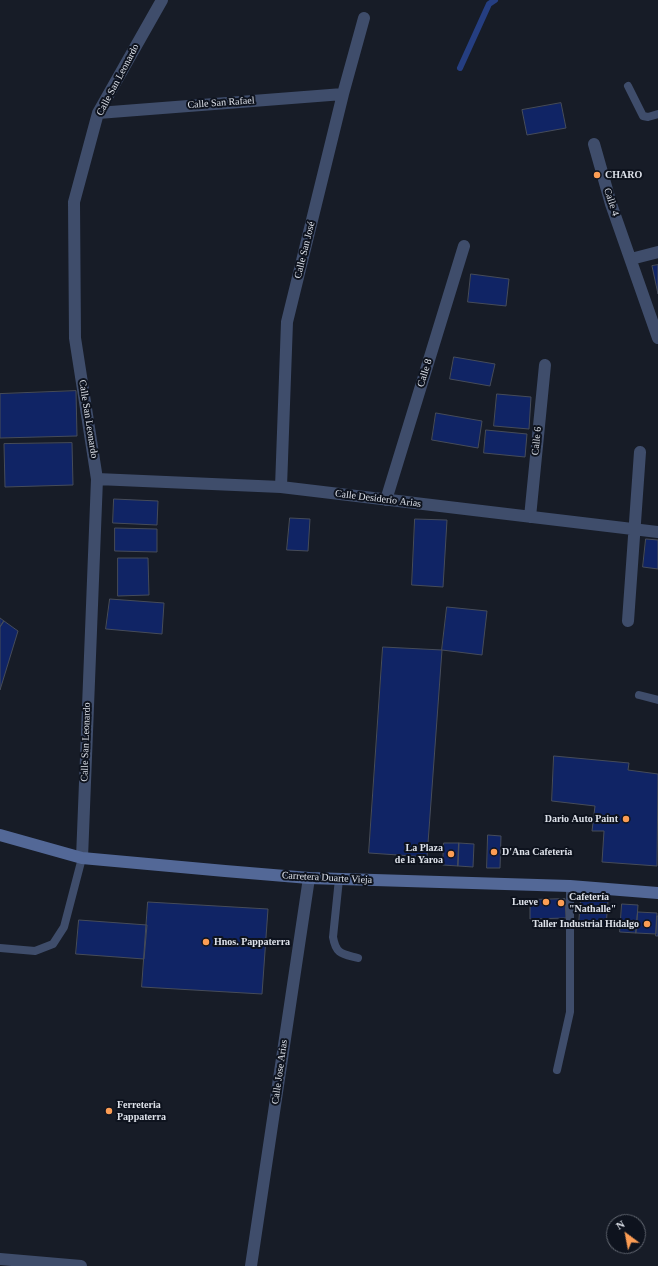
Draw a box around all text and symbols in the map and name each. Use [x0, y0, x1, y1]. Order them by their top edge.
street label: Calle San Leonardo [94, 42, 142, 118]
street label: Calle San Rafael [187, 95, 255, 111]
place label: CHARO [605, 169, 642, 181]
marker: CHARO [592, 170, 602, 180]
street label: Calle 4 [601, 187, 621, 217]
street label: Calle San José [292, 220, 318, 280]
street label: Calle 8 [415, 358, 435, 388]
street label: Calle San Leonardo [76, 379, 100, 459]
street label: Calle 6 [530, 426, 544, 456]
street label: Calle Desiderio Arias [334, 488, 422, 510]
street label: Calle San Leonardo [79, 702, 93, 782]
place label: Dario Auto Paint [545, 813, 618, 825]
marker: Dario Auto Paint [621, 814, 631, 824]
place label: La Plaza de la Yaroa [395, 842, 443, 866]
place label: D'Ana Cafetería [502, 846, 572, 858]
marker: D'Ana Cafetería [489, 847, 499, 857]
marker: La Plaza de la Yaroa [446, 849, 456, 859]
street label: Carretera Duarte Vieja [282, 870, 372, 886]
place label: Cafetería "Nathalle" [569, 891, 616, 914]
place label: Lueve [512, 896, 538, 908]
marker: Lueve [541, 897, 551, 907]
marker: Cafetería "Nathalle" [556, 898, 566, 908]
place label: Taller Industrial Hidalgo [532, 918, 639, 930]
marker: Taller Industrial Hidalgo [642, 919, 652, 929]
place label: Hnos. Pappaterra [214, 936, 290, 948]
marker: Hnos. Pappaterra [201, 937, 211, 947]
street label: Calle Jose Arias [270, 1039, 290, 1105]
place label: Ferreteria Pappaterra [117, 1099, 166, 1122]
marker: Ferreteria Pappaterra [104, 1106, 114, 1116]
north arrow [606, 1214, 646, 1254]
text: N [614, 1217, 627, 1232]

